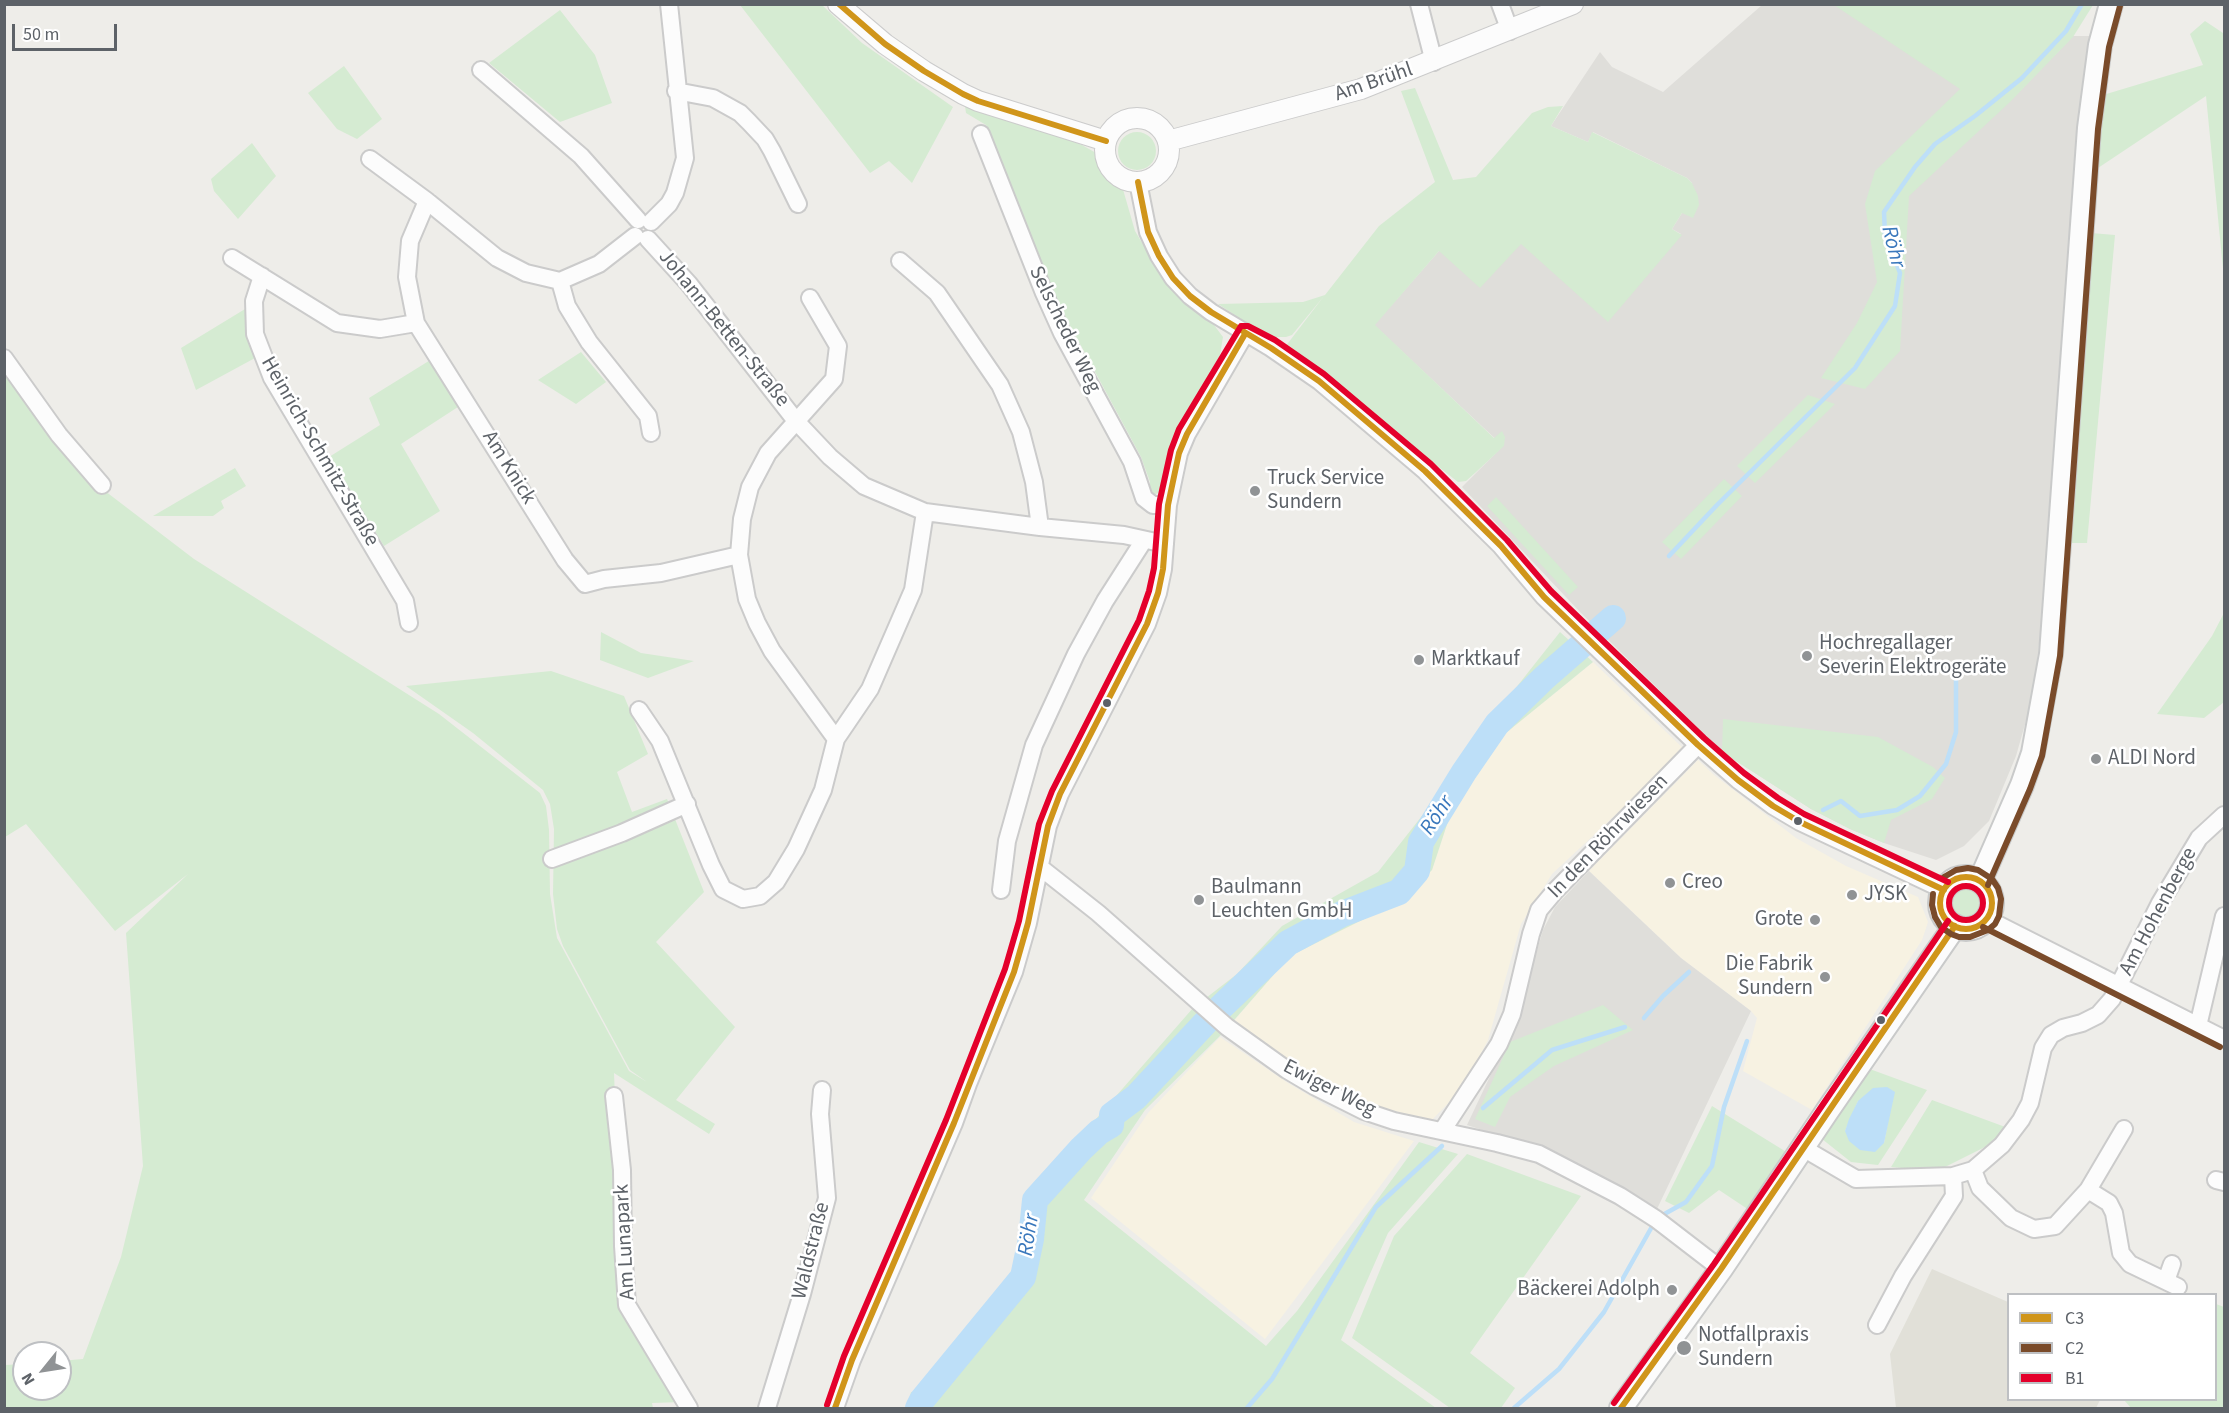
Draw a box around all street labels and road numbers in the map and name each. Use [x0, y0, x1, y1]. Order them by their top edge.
street label: Am Brühl [1332, 58, 1416, 108]
street label: Johann-Betten-Straße [652, 245, 794, 413]
street label: Selscheder Weg [1022, 262, 1106, 398]
street label: Heinrich-Schmitz-Straße [254, 353, 384, 551]
street label: Am Knick [476, 427, 540, 509]
street label: In den Röhrwiesen [1543, 770, 1675, 904]
street label: Am Hohenberge [2115, 844, 2203, 980]
street label: Ewiger Weg [1278, 1055, 1380, 1123]
street label: Am Lunapark [610, 1183, 642, 1301]
street label: Waldstraße [788, 1200, 836, 1302]

